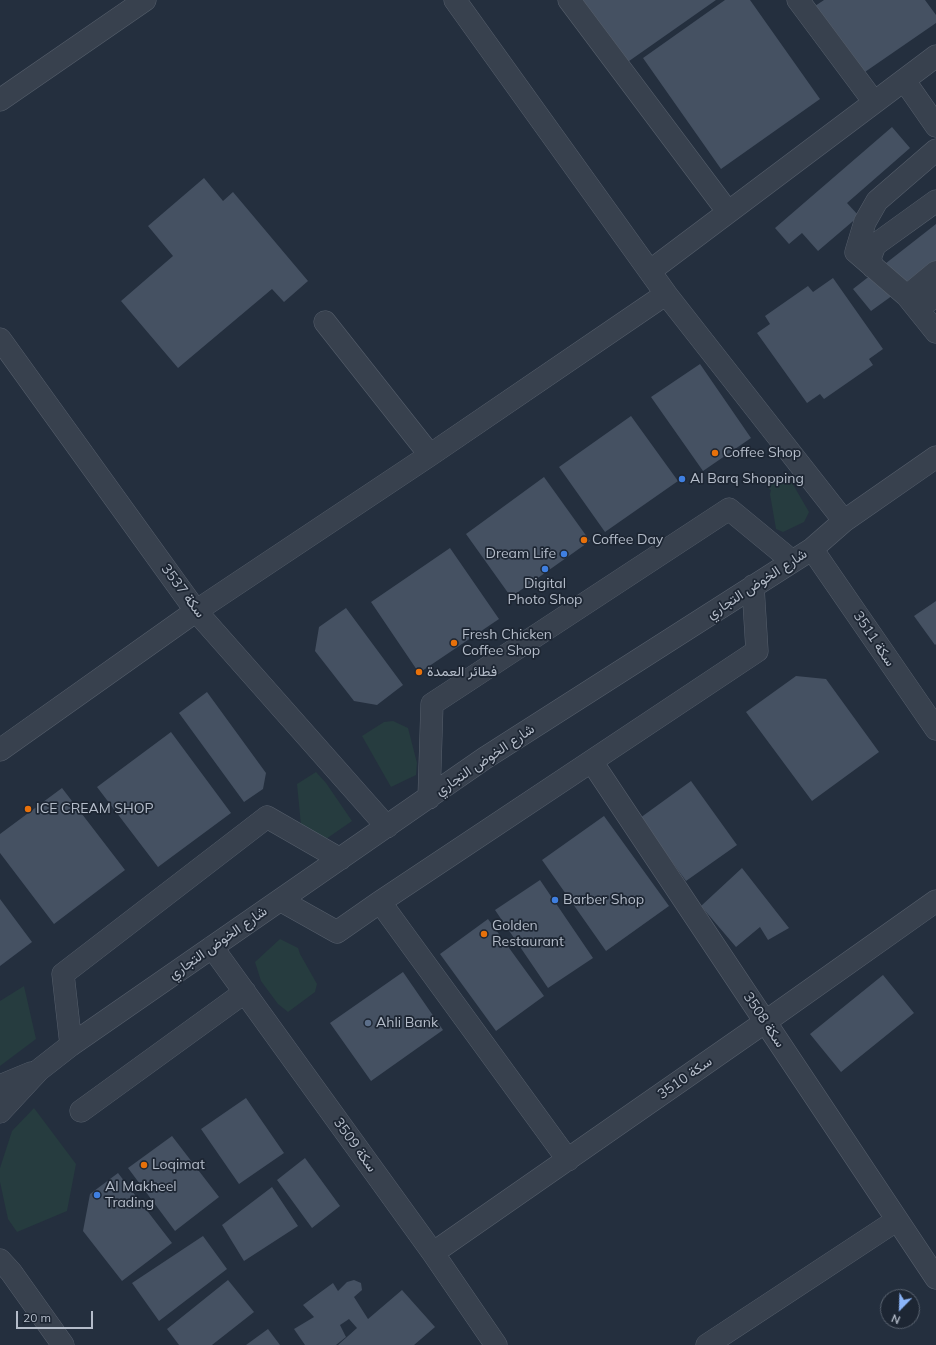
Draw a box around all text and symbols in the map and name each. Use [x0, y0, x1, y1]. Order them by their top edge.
place label: Coffee Shop [723, 445, 801, 461]
marker: Coffee Shop [710, 448, 720, 458]
place label: Al Barq Shopping [690, 471, 804, 487]
marker: Al Barq Shopping [677, 474, 687, 484]
place label: Coffee Day [592, 532, 663, 548]
marker: Coffee Day [579, 535, 589, 545]
street label: شارع الخوض التجاري [704, 545, 810, 623]
place label: Dream Life [485, 546, 556, 562]
marker: Dream Life [559, 549, 569, 559]
street label: سكة 3537 [157, 561, 209, 621]
marker: Digital Photo Shop [540, 564, 550, 574]
place label: Digital Photo Shop [507, 576, 583, 608]
street label: سكة 3511 [850, 608, 898, 670]
place label: Fresh Chicken Coffee Shop [462, 627, 552, 660]
marker: Fresh Chicken Coffee Shop [449, 638, 459, 648]
place label: فطائر العمدة [427, 664, 497, 680]
marker: فطائر العمدة [414, 667, 424, 677]
street label: شارع الخوض التجاري [432, 721, 538, 799]
place label: ICE CREAM SHOP [36, 801, 154, 817]
marker: ICE CREAM SHOP [23, 804, 33, 814]
place label: Barber Shop [563, 892, 644, 908]
marker: Barber Shop [550, 895, 560, 905]
street label: شارع الخوض التجاري [166, 903, 270, 983]
place label: Golden Restaurant [492, 918, 564, 950]
marker: Golden Restaurant [479, 929, 489, 939]
street label: سكة 3508 [740, 989, 788, 1051]
place label: Ahli Bank [376, 1015, 438, 1031]
marker: Ahli Bank [363, 1018, 373, 1028]
street label: سكة 3510 [654, 1053, 716, 1103]
street label: سكة 3509 [330, 1115, 380, 1175]
place label: Loqimat [152, 1157, 205, 1173]
marker: Loqimat [139, 1160, 149, 1170]
place label: Al Makheel Trading [105, 1179, 177, 1212]
marker: Al Makheel Trading [92, 1190, 102, 1200]
north arrow [880, 1289, 920, 1329]
scale bar [18, 1303, 95, 1329]
text: 20 m [23, 1310, 51, 1325]
text: N [889, 1311, 902, 1327]

